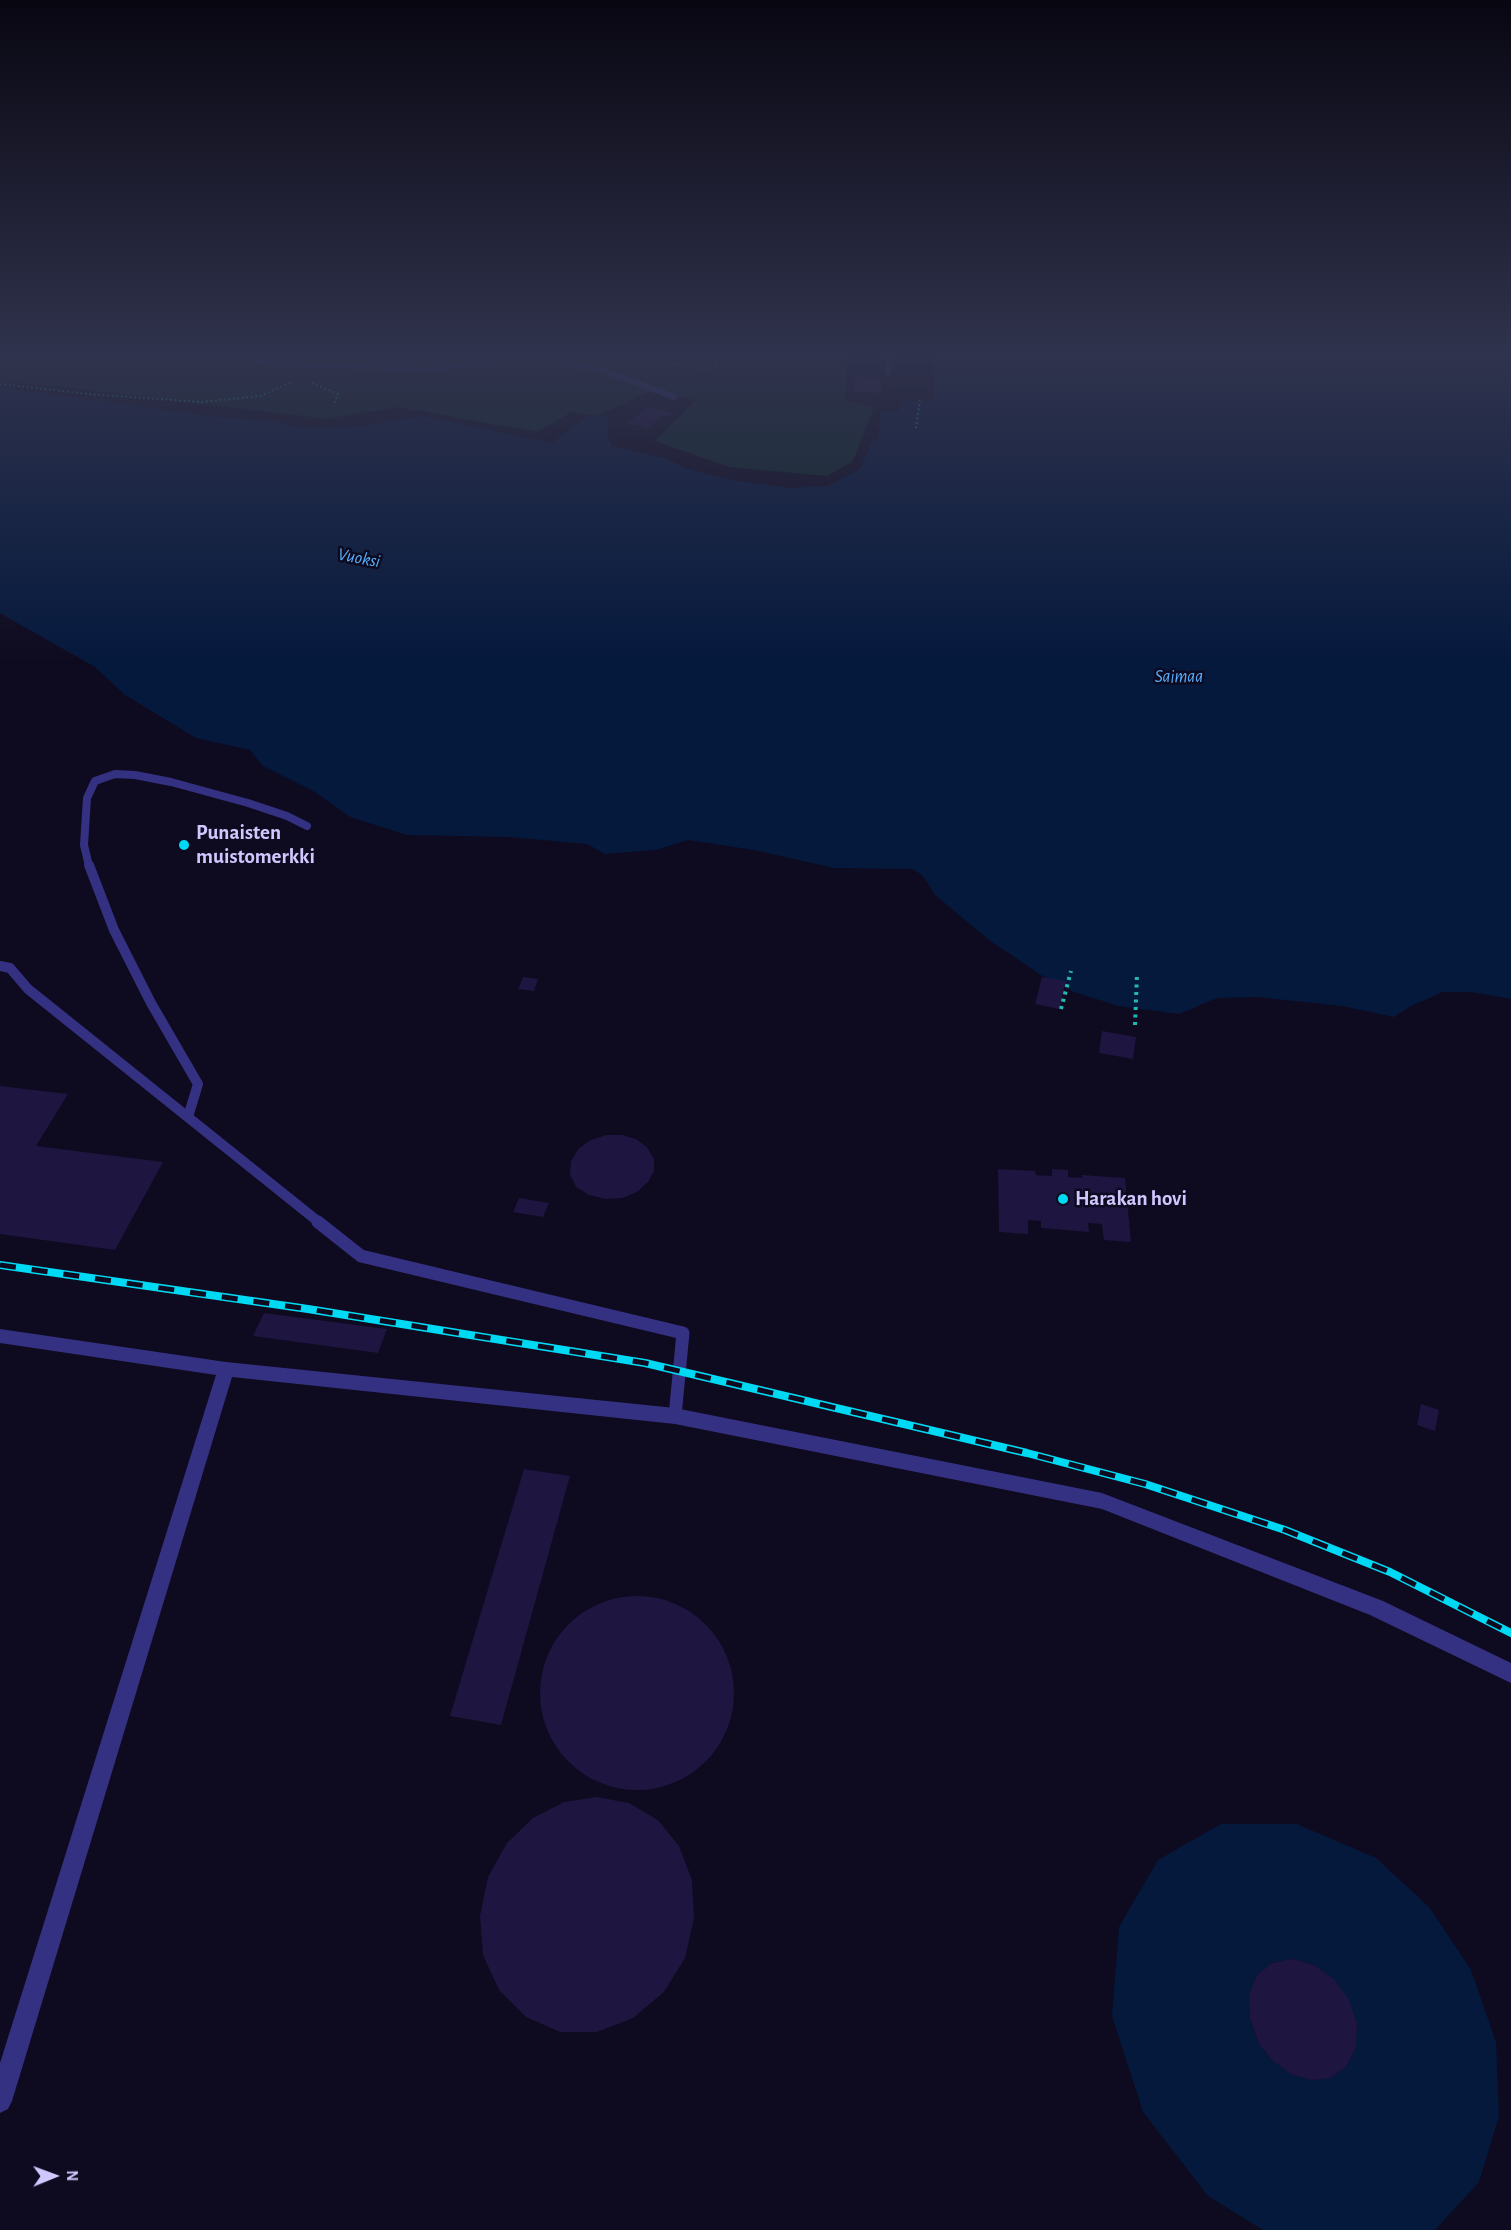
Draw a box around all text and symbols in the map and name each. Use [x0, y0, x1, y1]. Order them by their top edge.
water label: Vuoksi [336, 543, 382, 573]
water label: Saimaa [1155, 666, 1203, 688]
place label: Punaisten muistomerkki [196, 820, 315, 870]
marker: Punaisten muistomerkki [177, 838, 191, 852]
place label: Harakan hovi [1075, 1186, 1187, 1212]
marker: Harakan hovi [1056, 1192, 1070, 1206]
north arrow [24, 2146, 84, 2206]
text: N [64, 2170, 80, 2181]

